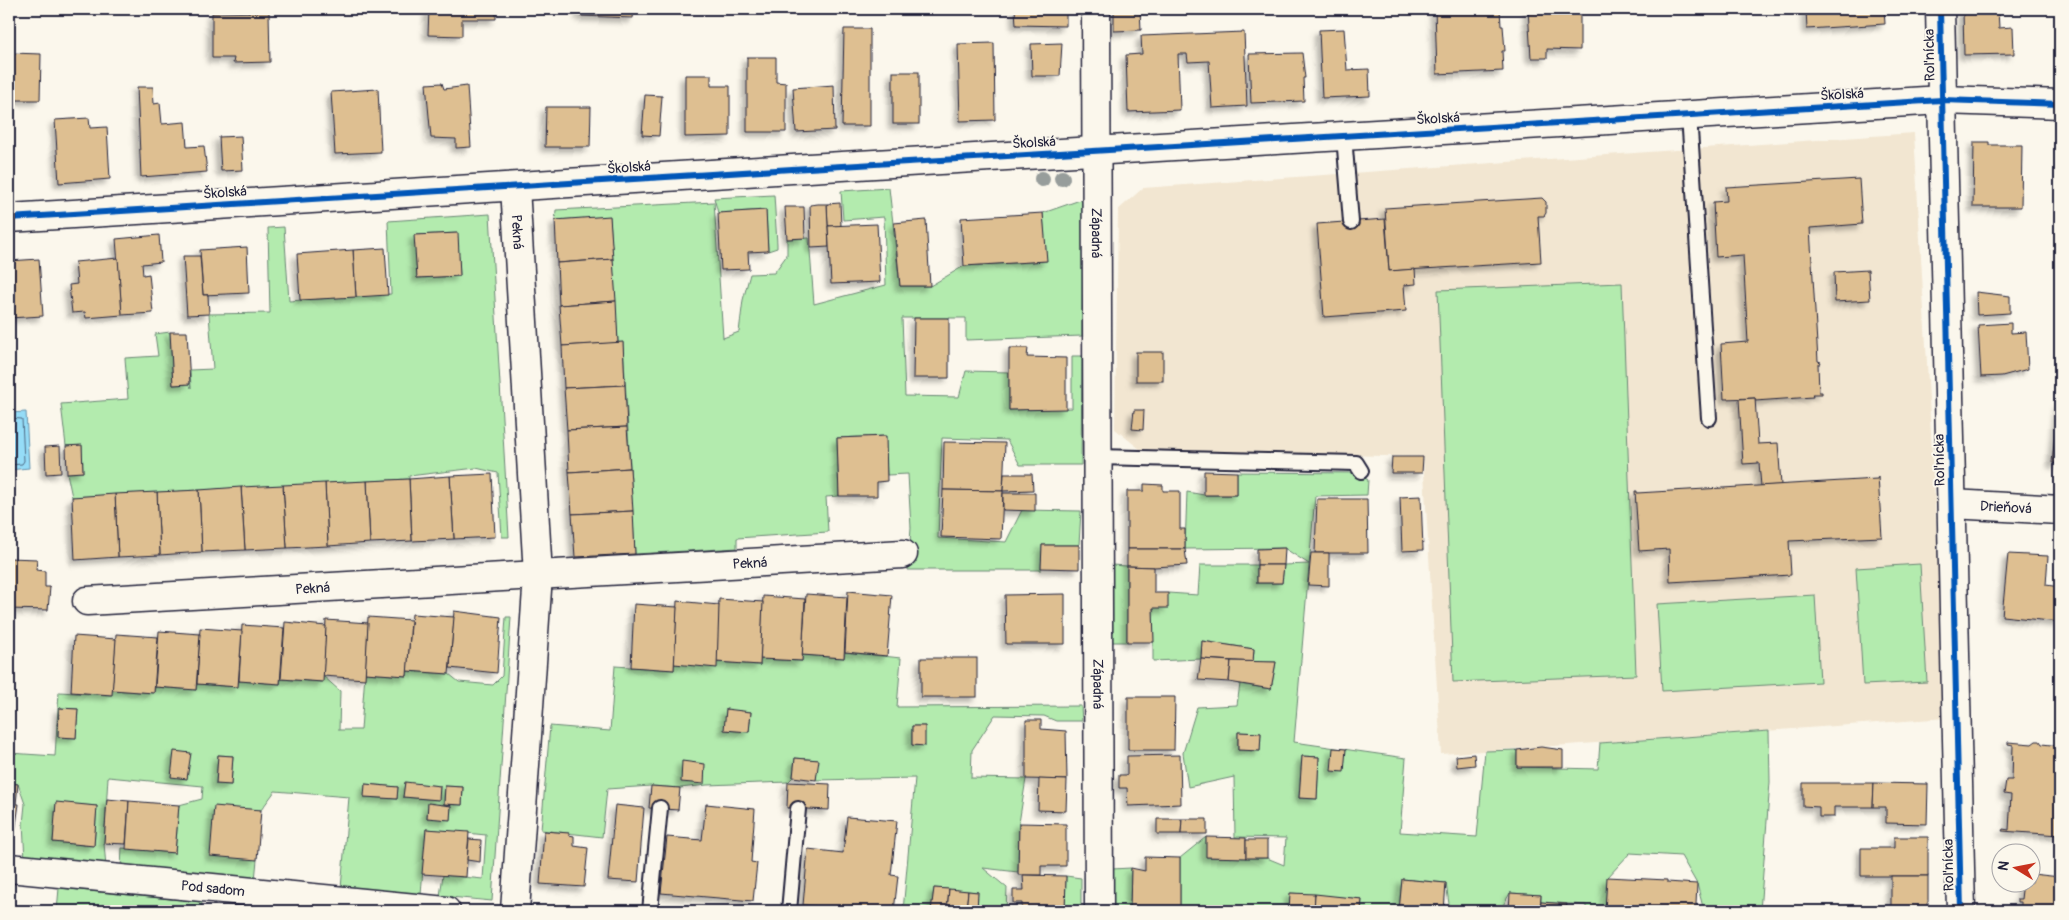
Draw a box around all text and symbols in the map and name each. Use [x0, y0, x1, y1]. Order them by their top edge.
street label: Roľnícka [1921, 29, 1938, 81]
street label: Školská [1820, 84, 1864, 104]
street label: Školská [1416, 108, 1460, 128]
street label: Školská [1012, 132, 1056, 152]
street label: Školská [607, 157, 651, 177]
street label: Školská [203, 182, 247, 202]
street label: Západná [1088, 208, 1105, 258]
street label: Pekná [508, 214, 527, 250]
street label: Roľnícka [1931, 434, 1948, 486]
street label: Drieňová [1980, 498, 2032, 517]
street label: Pekná [732, 554, 768, 573]
street label: Pekná [295, 579, 331, 598]
street label: Západná [1089, 659, 1106, 709]
street label: Roľnícka [1940, 839, 1957, 891]
north arrow [1992, 842, 2042, 892]
text: N [1994, 860, 2013, 872]
street label: Pod sadom [180, 877, 246, 900]

